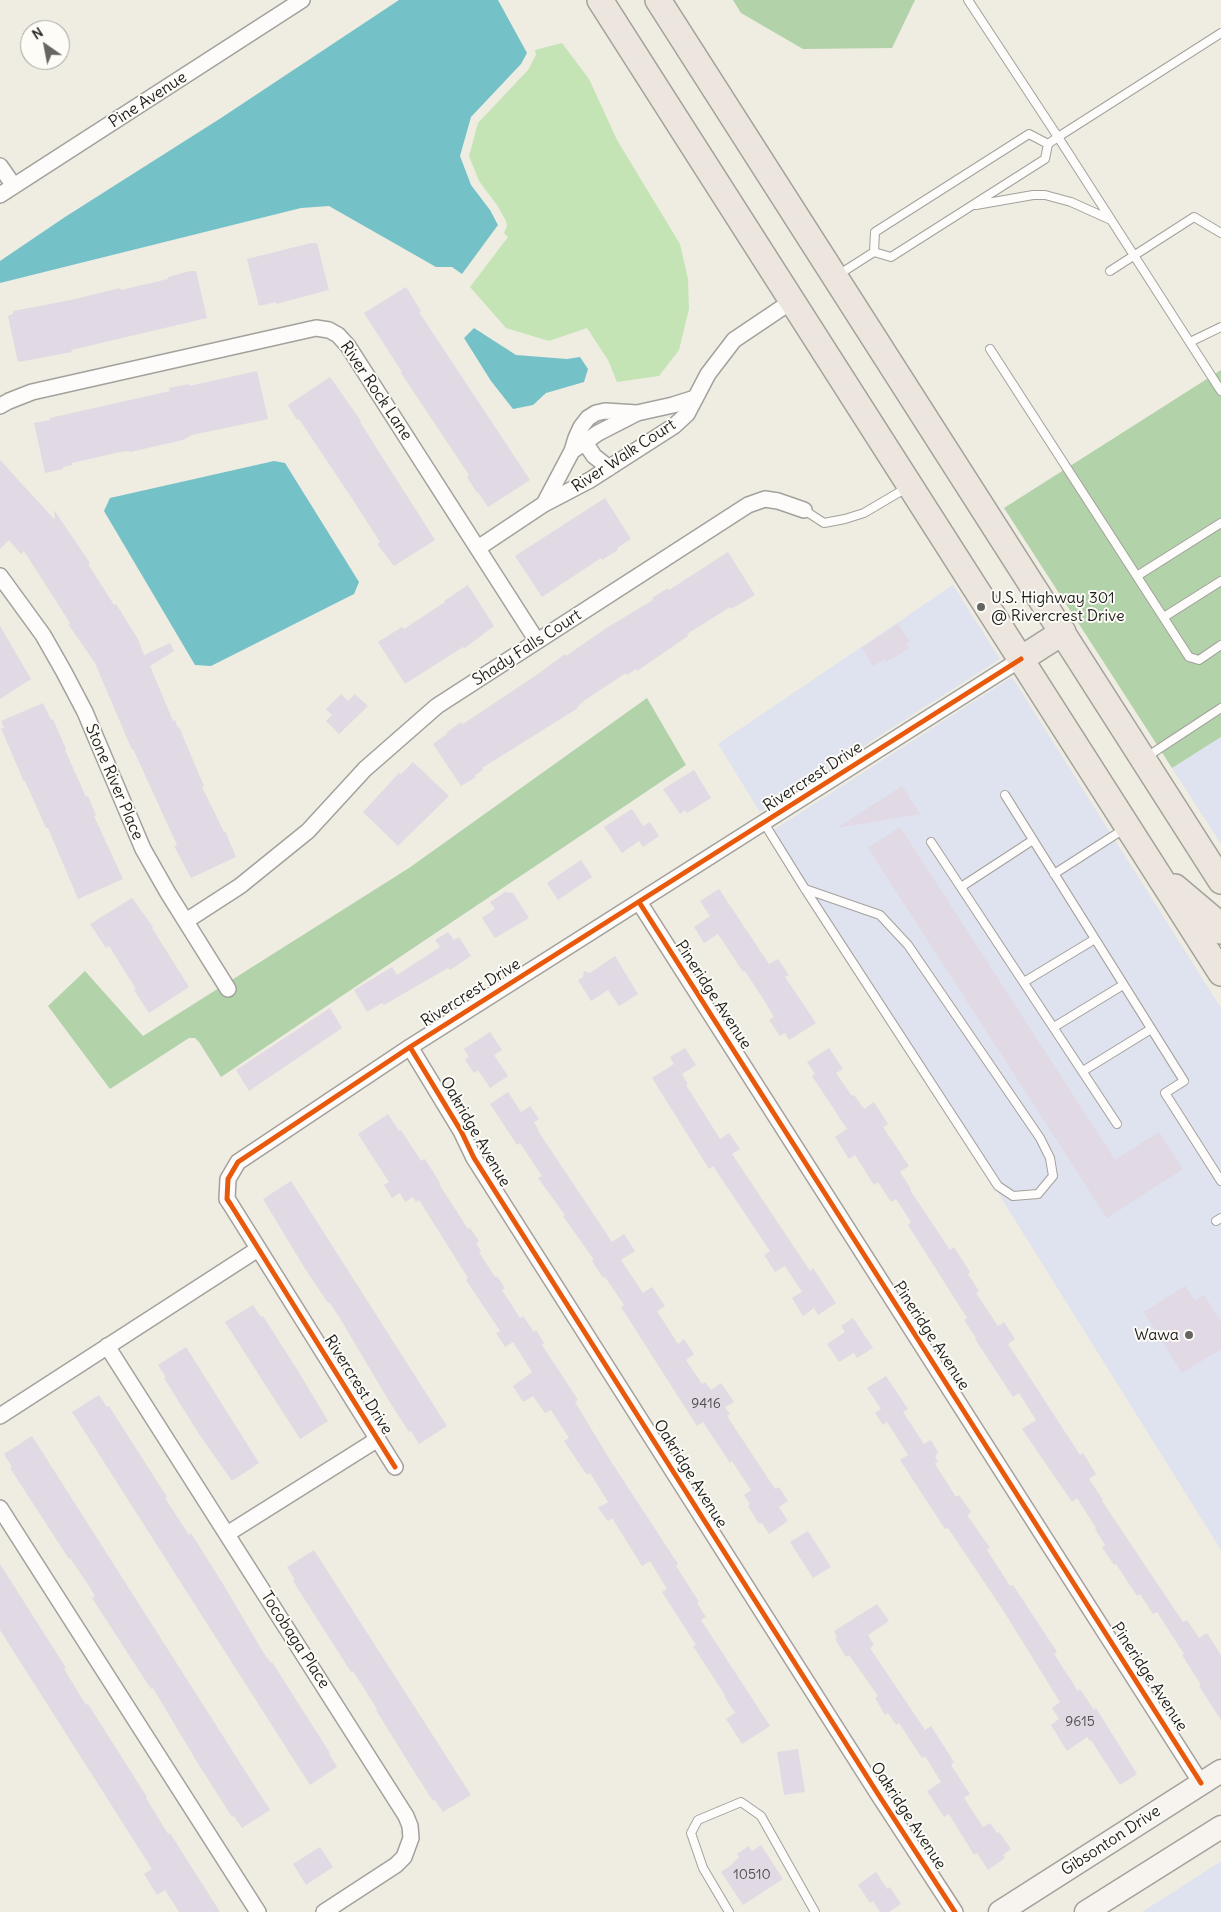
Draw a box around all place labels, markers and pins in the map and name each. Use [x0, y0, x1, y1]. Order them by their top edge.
place label: U.S. Highway 301 @ Rivercrest Drive [991, 588, 1125, 626]
marker: U.S. Highway 301 @ Rivercrest Drive [975, 601, 987, 613]
place label: Wawa [1134, 1325, 1179, 1345]
marker: Wawa [1183, 1329, 1195, 1341]

